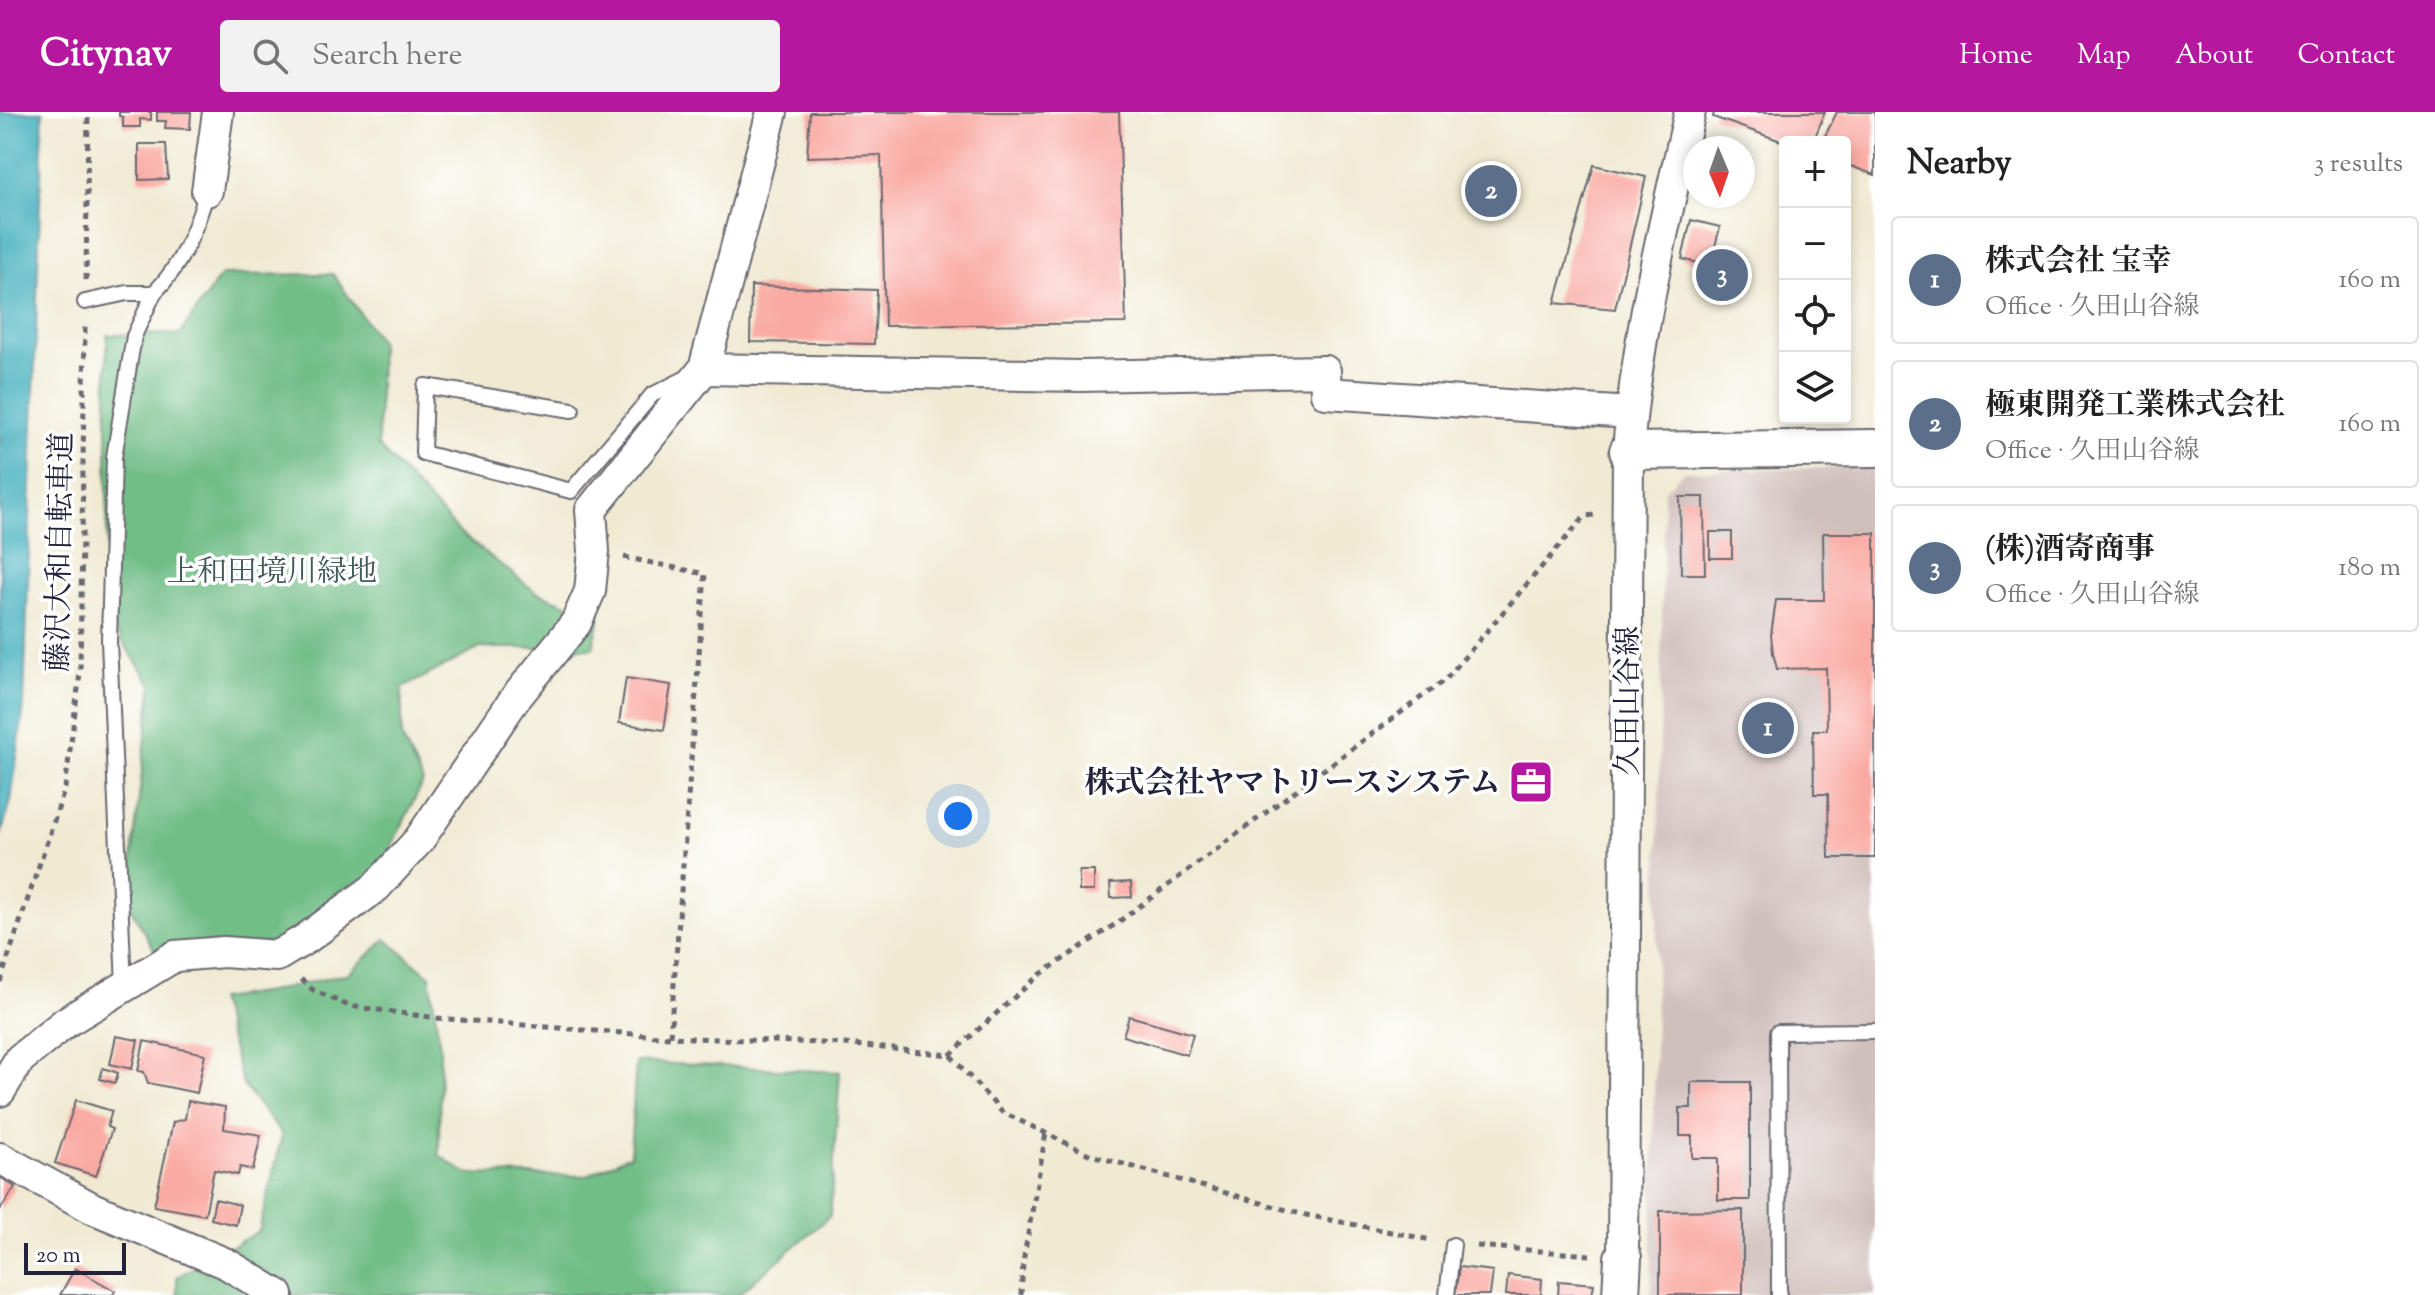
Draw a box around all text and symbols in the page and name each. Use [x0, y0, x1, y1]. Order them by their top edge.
search box [220, 20, 780, 92]
text: Citynav [40, 29, 172, 83]
icon: search [248, 34, 292, 78]
text: Search here [312, 35, 462, 78]
text: Home [1959, 36, 2033, 76]
text: Map [2077, 36, 2131, 76]
text: About [2175, 36, 2253, 76]
text: Contact [2297, 36, 2395, 76]
north arrow [1683, 136, 1755, 208]
map controls [1779, 136, 1851, 424]
button: + [1779, 136, 1851, 208]
text: Nearby [1907, 140, 2012, 189]
text: 3 results [2314, 146, 2403, 183]
pin: 2 [1465, 161, 1517, 221]
button: − [1779, 208, 1851, 280]
text: 株式会社 宝幸 [1985, 241, 2171, 284]
pin: 3 [1696, 245, 1748, 305]
text: 1 [1931, 262, 1939, 299]
text: 160 m [2338, 262, 2401, 299]
button: locate [1779, 280, 1851, 352]
text: Office · 久田山谷線 [1985, 289, 2200, 326]
button: layers [1779, 352, 1851, 424]
text: 極東開発工業株式会社 [1985, 385, 2285, 428]
text: 2 [1929, 406, 1941, 443]
text: 160 m [2338, 406, 2401, 443]
street label: 藤沢大和自転車道 [38, 432, 85, 672]
text: Office · 久田山谷線 [1985, 433, 2200, 470]
text: (株)酒寄商事 [1985, 529, 2155, 572]
text: 3 [1930, 550, 1940, 587]
text: 180 m [2338, 550, 2401, 587]
park label: 上和田境川緑地 [167, 552, 377, 595]
text: Office · 久田山谷線 [1985, 577, 2200, 614]
street label: 久田山谷線 [1608, 626, 1651, 776]
pin: 1 [1742, 698, 1794, 758]
office icon: 株式会社ヤマトリースシステム [1507, 758, 1555, 806]
place label: 株式会社ヤマトリースシステム [1085, 763, 1500, 806]
your location [938, 796, 978, 836]
scale bar [24, 1239, 126, 1275]
text: 20 m [36, 1241, 81, 1273]

